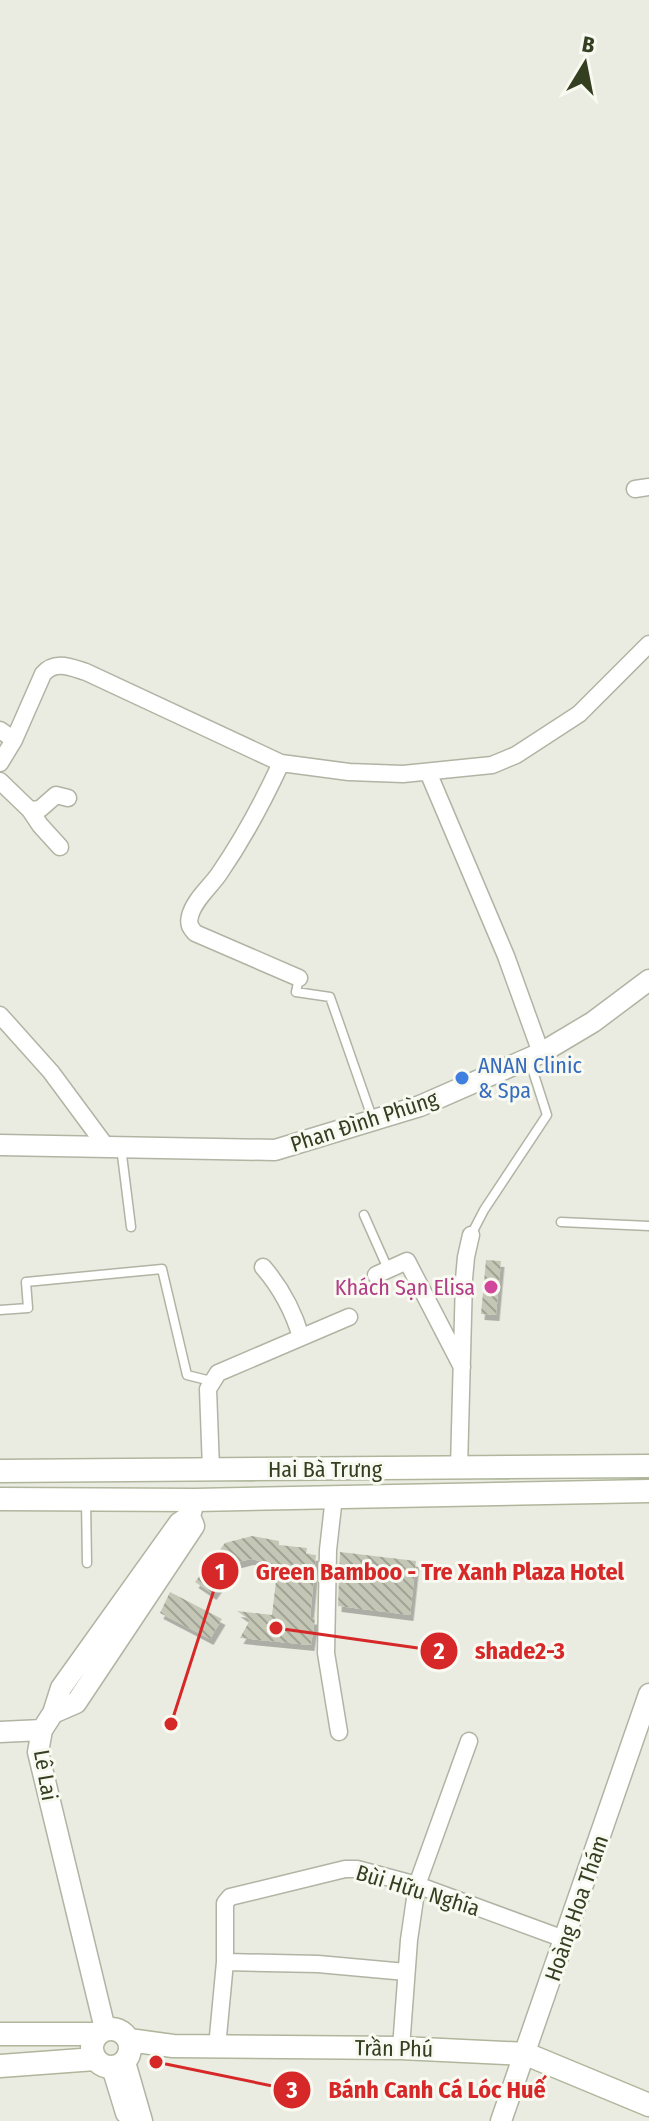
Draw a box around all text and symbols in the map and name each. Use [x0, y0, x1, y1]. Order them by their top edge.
north arrow [545, 24, 625, 104]
text: B [580, 30, 597, 59]
place label: ANAN Clinic & Spa [478, 1052, 582, 1104]
marker: ANAN Clinic & Spa [453, 1069, 471, 1087]
street label: Phan Đình Phùng [287, 1085, 442, 1158]
place label: Khách Sạn Elisa [335, 1274, 475, 1301]
marker: Khách Sạn Elisa [482, 1278, 500, 1296]
street label: Hai Bà Trưng [268, 1456, 383, 1483]
callout: Green Bamboo - Tre Xanh Plaza Hotel [200, 1547, 640, 1595]
text: 1 [215, 1558, 225, 1586]
text: Green Bamboo - Tre Xanh Plaza Hotel [256, 1558, 625, 1586]
callout: shade2-3 [419, 1627, 581, 1675]
text: 2 [432, 1637, 445, 1665]
text: shade2-3 [475, 1637, 565, 1665]
street label: Lê Lai [28, 1748, 63, 1803]
street label: Hoàng Hoa Thám [539, 1832, 614, 1985]
street label: Bùi Hữu Nghĩa [353, 1859, 483, 1922]
street label: Trần Phú [355, 2034, 433, 2063]
callout: Bánh Canh Cá Lóc Huế [272, 2066, 561, 2114]
text: Bánh Canh Cá Lóc Huế [328, 2074, 547, 2104]
text: 3 [285, 2076, 298, 2104]

